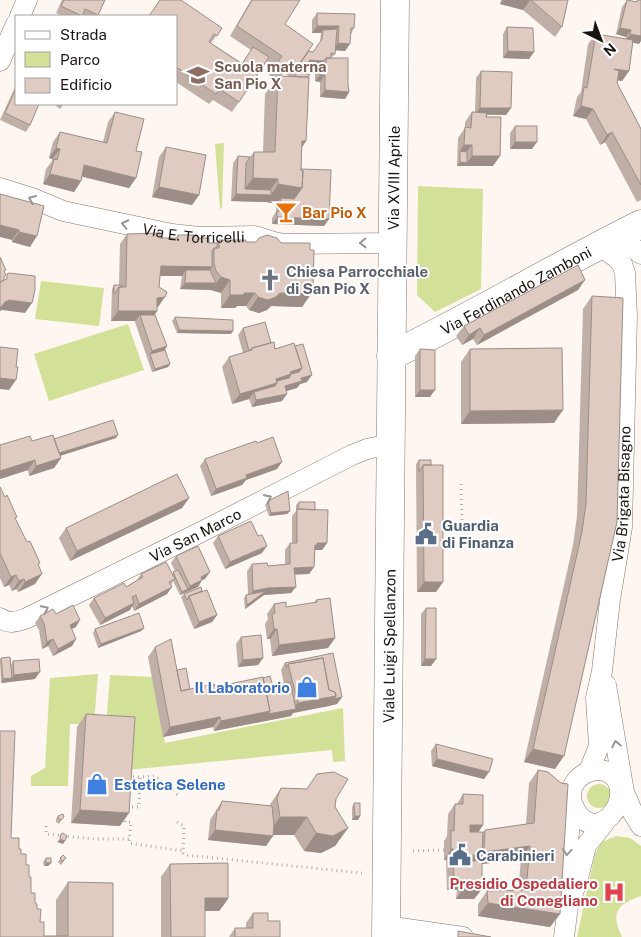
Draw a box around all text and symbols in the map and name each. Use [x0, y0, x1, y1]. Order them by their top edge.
legend [15, 15, 178, 105]
north arrow [576, 15, 626, 65]
text: Strada [60, 26, 107, 43]
text: N [600, 40, 619, 59]
text: Parco [60, 51, 100, 68]
place label: Scuola materna San Pio X [214, 58, 327, 92]
school or university icon: Scuola materna San Pio X [185, 62, 211, 88]
text: Edificio [60, 76, 112, 93]
street label: Via XVIII Aprile [384, 126, 402, 230]
one-way arrow [28, 194, 37, 205]
bar icon: Bar Pio X [273, 199, 299, 225]
place label: Bar Pio X [302, 204, 367, 221]
one-way arrow [120, 219, 129, 230]
street label: Via E. Torricelli [141, 220, 245, 246]
one-way arrow [359, 238, 366, 248]
street label: Via Ferdinando Zamboni [437, 243, 594, 338]
place label: Chiesa Parrocchiale di San Pio X [286, 263, 428, 297]
church icon: Chiesa Parrocchiale di San Pio X [257, 267, 283, 293]
street label: Via Brigata Bisagno [608, 426, 633, 563]
one-way arrow [263, 494, 272, 504]
street label: Via San Marco [147, 505, 244, 565]
place label: Guardia di Finanza [442, 517, 514, 551]
public building icon: Guardia di Finanza [413, 521, 439, 547]
street label: Viale Luigi Spellanzon [380, 569, 398, 723]
one-way arrow [40, 605, 49, 615]
shop icon: Il Laboratorio [294, 674, 320, 700]
place label: Il Laboratorio [195, 679, 290, 696]
one-way arrow [612, 740, 622, 749]
shop icon: Estetica Selene [84, 771, 110, 797]
place label: Estetica Selene [114, 776, 226, 793]
public building icon: Carabinieri [447, 842, 473, 868]
place label: Carabinieri [476, 847, 554, 864]
one-way arrow [562, 848, 573, 856]
place label: Presidio Ospedaliero di Conegliano [450, 875, 598, 909]
hospital icon: Presidio Ospedaliero di Conegliano [601, 879, 627, 905]

